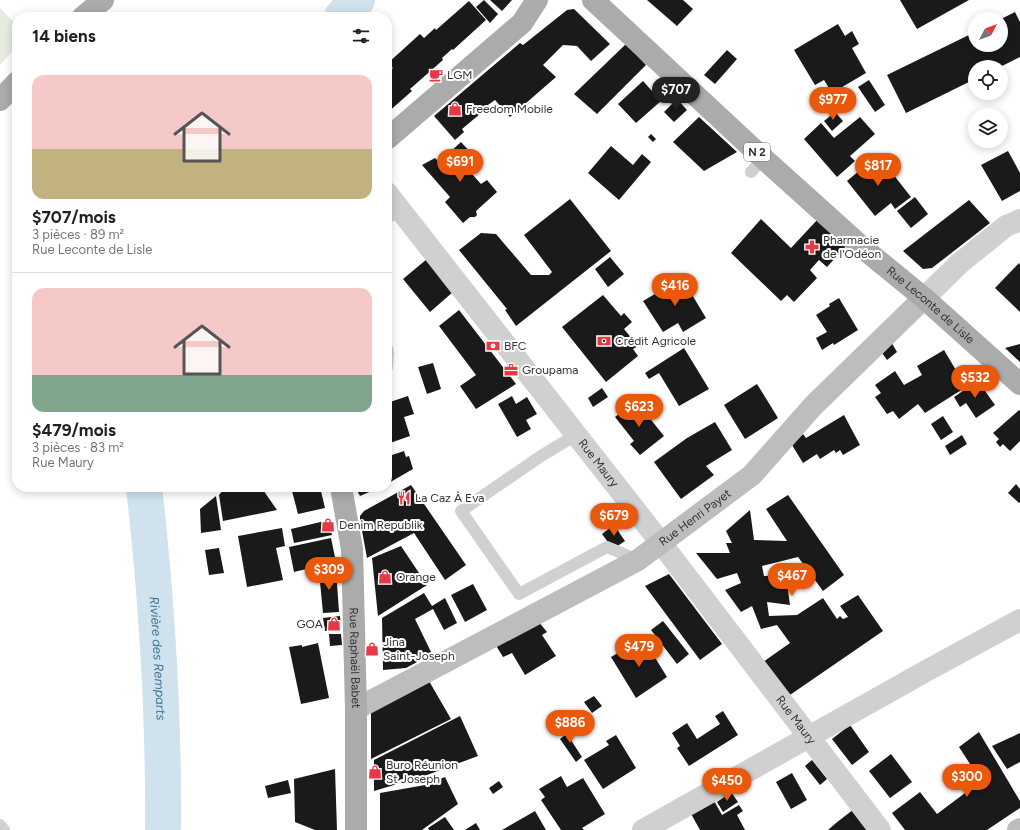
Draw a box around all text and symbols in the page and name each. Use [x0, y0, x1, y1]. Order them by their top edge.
north arrow [968, 12, 1008, 52]
map controls [968, 12, 1008, 148]
icon: filters [350, 25, 372, 47]
text: 14 biens [32, 26, 96, 46]
button: locate [968, 60, 1008, 100]
cafe icon: LGM [428, 67, 444, 83]
place label: LGM [447, 68, 473, 82]
pin: $707 [652, 77, 700, 111]
text: $707 [661, 82, 691, 97]
pin: $977 [809, 87, 857, 121]
text: $977 [818, 92, 848, 107]
icon: home [166, 101, 238, 173]
shop icon: Freedom Mobile [447, 101, 463, 117]
place label: Freedom Mobile [466, 102, 553, 116]
button: layers [968, 108, 1008, 148]
road number: N 2 [744, 143, 770, 161]
pin: $691 [436, 149, 484, 183]
pin: $817 [854, 153, 902, 187]
text: $691 [446, 154, 474, 169]
text: $817 [864, 158, 892, 173]
text: $707/mois [32, 207, 116, 227]
text: 3 pièces · 89 m² [32, 227, 124, 242]
place label: Pharmacie de l'Odéon [823, 233, 881, 261]
pharmacy icon: Pharmacie de l'Odéon [804, 239, 820, 255]
text: Rue Leconte de Lisle [32, 242, 152, 257]
street label: Rue Leconte de Lisle [884, 263, 977, 347]
pin: $416 [651, 273, 699, 307]
text: $416 [661, 278, 689, 293]
icon: home [166, 314, 238, 386]
bank icon: Crédit Agricole [596, 333, 612, 349]
place label: Crédit Agricole [615, 334, 697, 348]
bank icon: BFC [485, 338, 501, 354]
place label: BFC [504, 339, 527, 353]
office icon: Groupama [503, 362, 519, 378]
place label: Groupama [522, 363, 578, 377]
pin: $532 [951, 365, 999, 399]
text: $532 [960, 370, 990, 385]
pin: $623 [615, 394, 663, 428]
text: $623 [624, 399, 654, 414]
text: $479/mois [32, 420, 116, 440]
street label: Rue Maury [575, 436, 622, 490]
text: 3 pièces · 83 m² [32, 440, 124, 455]
text: Rue Maury [32, 455, 94, 470]
street label: Rue Henri Payet [656, 486, 734, 549]
restaurant icon: La Caz À Eva [396, 490, 412, 506]
place label: La Caz À Eva [415, 491, 484, 505]
pin: $679 [590, 503, 638, 537]
text: $679 [599, 508, 629, 523]
shop icon: Denim Republik [320, 517, 336, 533]
place label: Denim Republik [339, 518, 423, 532]
pin: $309 [305, 557, 353, 591]
text: $309 [314, 562, 344, 577]
pin: $467 [768, 563, 816, 597]
text: $467 [777, 568, 807, 583]
shop icon: Orange [377, 569, 393, 585]
place label: Orange [396, 570, 436, 584]
water label: Rivière des Remparts [147, 596, 169, 721]
street label: Rue Raphaël Babet [346, 607, 363, 709]
shop icon: GOA [326, 616, 342, 632]
place label: GOA [296, 617, 323, 631]
pin: $479 [615, 634, 663, 668]
place label: Jina Saint-Joseph [383, 635, 455, 663]
text: $479 [624, 639, 654, 654]
shop icon: Jina Saint-Joseph [364, 641, 380, 657]
street label: Rue Maury [773, 693, 819, 747]
pin: $886 [546, 710, 594, 744]
text: $886 [555, 715, 585, 730]
place label: Buro Réunion St Joseph [386, 758, 458, 786]
shop icon: Buro Réunion St Joseph [367, 764, 383, 780]
pin: $300 [943, 764, 991, 798]
pin: $450 [703, 768, 751, 802]
text: $300 [951, 769, 983, 784]
text: $450 [711, 773, 743, 788]

